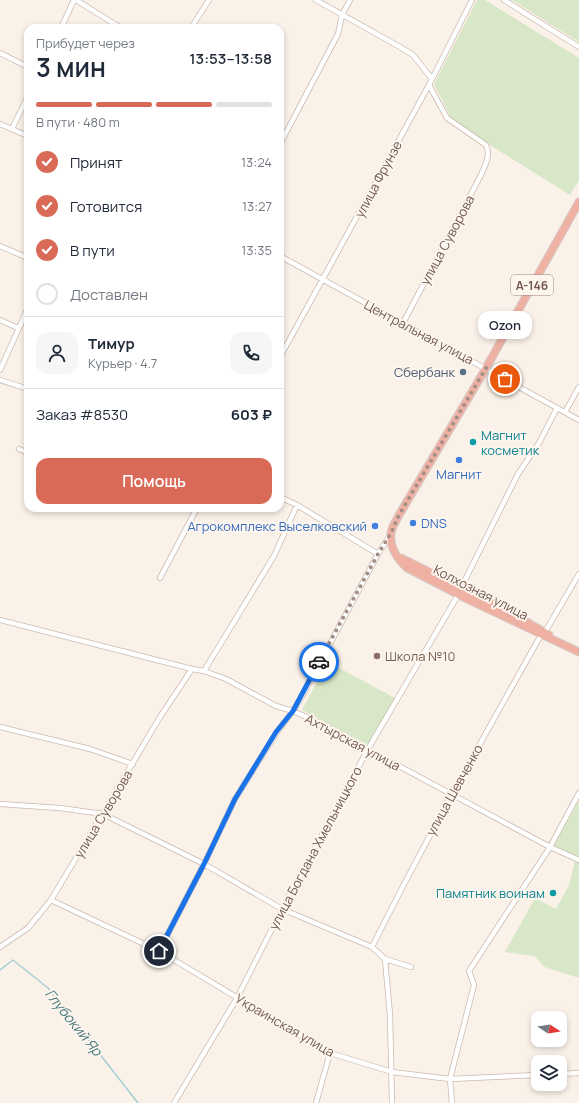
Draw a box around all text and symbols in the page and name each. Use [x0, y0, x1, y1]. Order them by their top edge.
text: Прибудет через [36, 34, 135, 52]
text: 13:53–13:58 [189, 48, 272, 69]
text: 3 мин [36, 49, 106, 85]
text: В пути · 480 m [36, 113, 120, 131]
street label: улица Фрунзе [350, 137, 406, 221]
icon: check [36, 151, 58, 173]
text: Принят [70, 152, 123, 173]
text: 13:24 [241, 153, 272, 171]
street label: улица Суворова [416, 192, 478, 288]
icon: check [36, 195, 58, 217]
text: Готовится [70, 196, 142, 217]
text: 13:27 [242, 197, 272, 215]
icon: check [36, 239, 58, 261]
text: В пути [70, 240, 115, 261]
text: 13:35 [241, 241, 272, 259]
road number: А-146 [511, 275, 553, 295]
text: Доставлен [70, 284, 148, 305]
street label: Центральная улица [361, 295, 477, 369]
callout: Ozon [478, 311, 532, 339]
text: Ozon [489, 316, 521, 334]
button: person [36, 332, 78, 374]
button: phone [230, 332, 272, 374]
text: Тимур [88, 333, 135, 354]
text: Курьер · 4.7 [88, 354, 157, 372]
pin [488, 362, 522, 396]
place label: Сбербанк [394, 363, 456, 381]
marker: Сбербанк [458, 367, 468, 377]
icon: bag [494, 368, 516, 390]
text: Заказ #8530 [36, 404, 128, 425]
text: 603 ₽ [231, 404, 272, 425]
place label: Магнит косметик [481, 426, 540, 459]
marker: Магнит косметик [468, 437, 478, 447]
marker: Магнит [454, 455, 464, 465]
button: Помощь [36, 458, 272, 504]
place label: Магнит [436, 465, 482, 483]
place label: DNS [421, 514, 447, 532]
place label: Агрокомплекс Выселковский [187, 517, 367, 535]
marker: DNS [408, 518, 418, 528]
marker: Агрокомплекс Выселковский [370, 521, 380, 531]
street label: Колхозная улица [430, 560, 532, 624]
courier [299, 642, 339, 682]
place label: Школа №10 [385, 647, 456, 665]
icon: car [308, 651, 330, 673]
marker: Школа №10 [372, 651, 382, 661]
street label: Ахтырская улица [302, 709, 404, 775]
street label: улица Шевченко [421, 741, 487, 839]
street label: улица Богдана Хмельницкого [264, 763, 366, 933]
street label: улица Суворова [70, 767, 136, 861]
place label: Памятник воинам [436, 884, 545, 902]
marker: Памятник воинам [548, 888, 558, 898]
pin [142, 934, 176, 968]
icon: home [148, 940, 170, 962]
water label: Глубокий Яр [41, 985, 107, 1060]
street label: Украинская улица [232, 989, 338, 1061]
north arrow [531, 1011, 567, 1047]
map controls [531, 1011, 567, 1091]
button: layers [531, 1055, 567, 1091]

